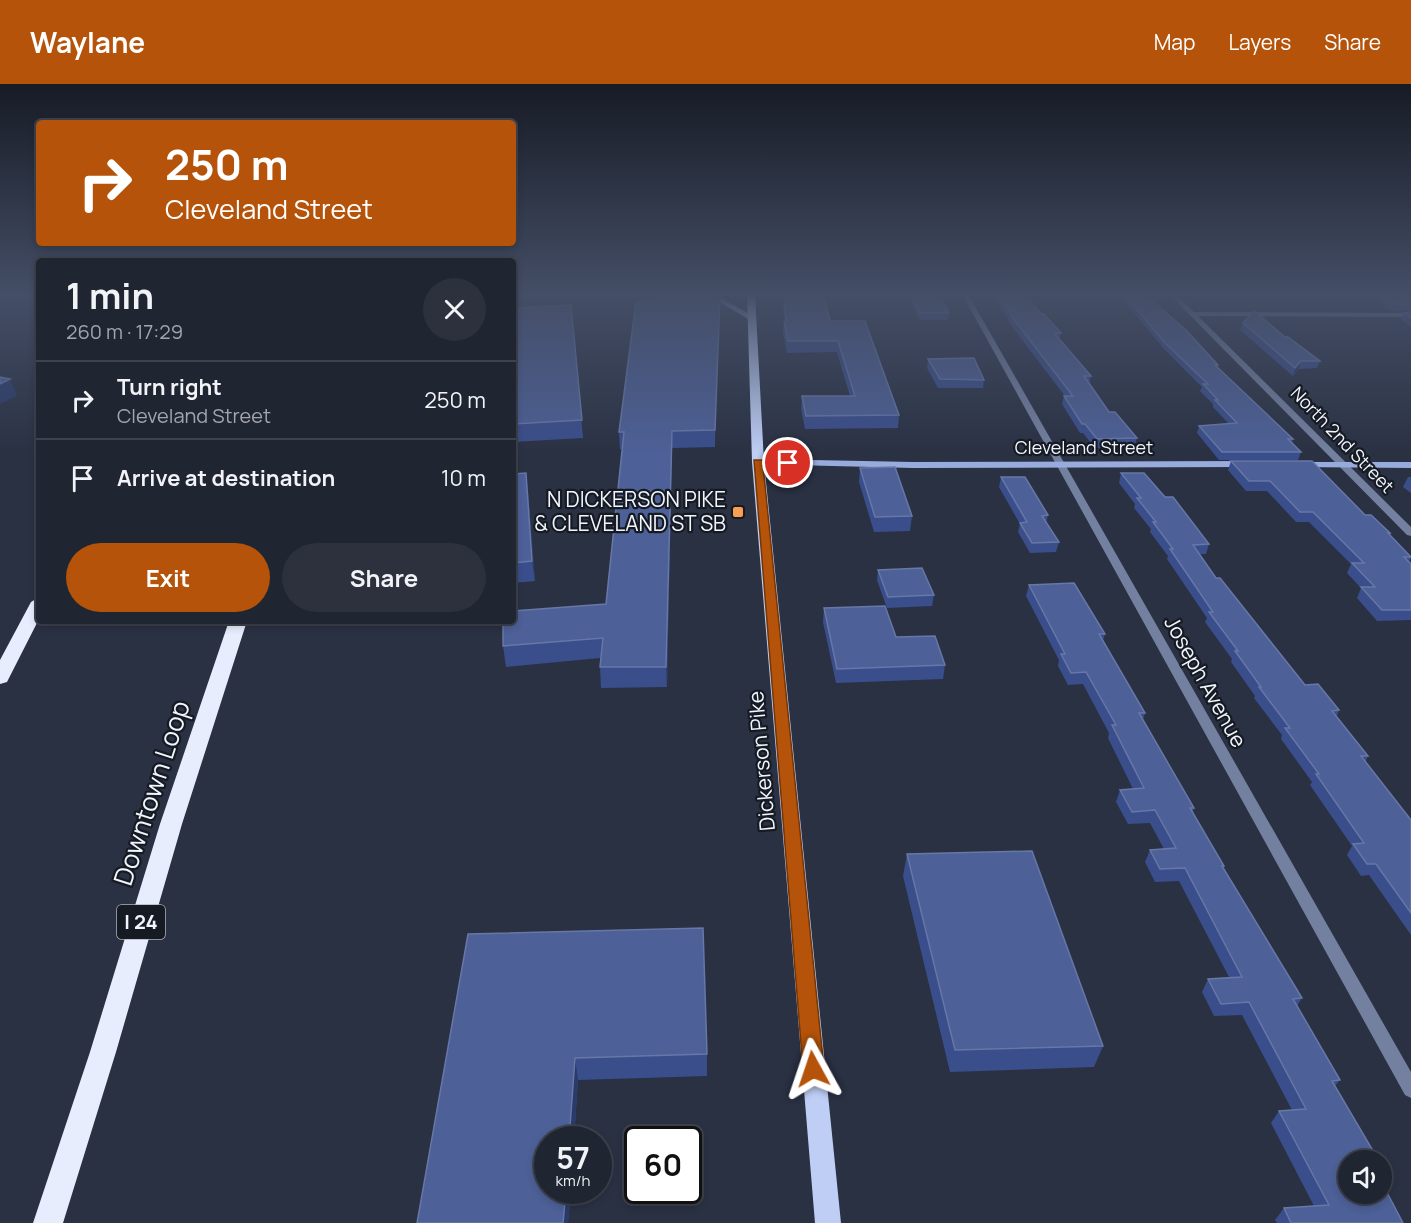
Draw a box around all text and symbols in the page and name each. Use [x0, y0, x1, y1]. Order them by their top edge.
text: Waylane [30, 23, 145, 61]
text: Map [1154, 28, 1195, 56]
text: Layers [1228, 28, 1291, 56]
text: Share [1324, 28, 1381, 56]
text: 250 m [165, 135, 288, 193]
icon: right [66, 144, 144, 222]
text: Cleveland Street [165, 190, 373, 227]
text: 1 min [66, 271, 154, 320]
button: close [423, 278, 486, 341]
text: 260 m · 17:29 [66, 318, 183, 345]
text: Turn right [117, 372, 222, 402]
street label: North 2nd Street [1286, 381, 1400, 498]
icon: right [66, 384, 99, 417]
text: 250 m [424, 385, 486, 415]
text: Cleveland Street [117, 402, 271, 429]
street label: Cleveland Street [1015, 435, 1153, 459]
pin [762, 437, 813, 488]
icon: arrive [771, 446, 804, 479]
icon: arrive [66, 462, 99, 495]
text: Arrive at destination [117, 463, 335, 493]
text: 10 m [441, 463, 486, 493]
place label: N DICKERSON PIKE & CLEVELAND ST SB [534, 485, 726, 537]
marker: N DICKERSON PIKE & CLEVELAND ST SB [731, 505, 745, 519]
button: Exit [66, 543, 270, 612]
button: Share [282, 543, 486, 612]
street label: Joseph Avenue [1158, 611, 1254, 752]
street label: Dickerson Pike [741, 690, 781, 832]
street label: Downtown Loop [104, 696, 198, 890]
road number: I 24 [117, 905, 165, 939]
position arrow [781, 1037, 845, 1101]
speed limit sign: 60 [624, 1126, 702, 1204]
text: 57 [556, 1137, 590, 1178]
map controls [1338, 1150, 1392, 1204]
button: sound [1338, 1150, 1392, 1204]
text: km/h [556, 1170, 590, 1191]

